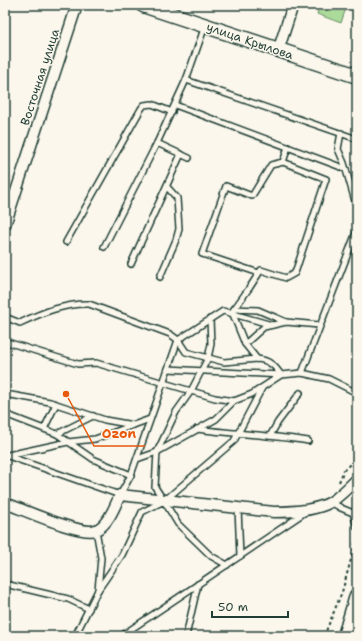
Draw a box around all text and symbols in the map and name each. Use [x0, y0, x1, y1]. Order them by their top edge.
street label: улица Крылова [204, 19, 296, 64]
street label: Восточная улица [17, 26, 63, 127]
callout: Ozon [94, 421, 145, 446]
text: Ozon [102, 425, 136, 442]
scale bar [212, 593, 288, 619]
text: 50 m [218, 599, 248, 615]

